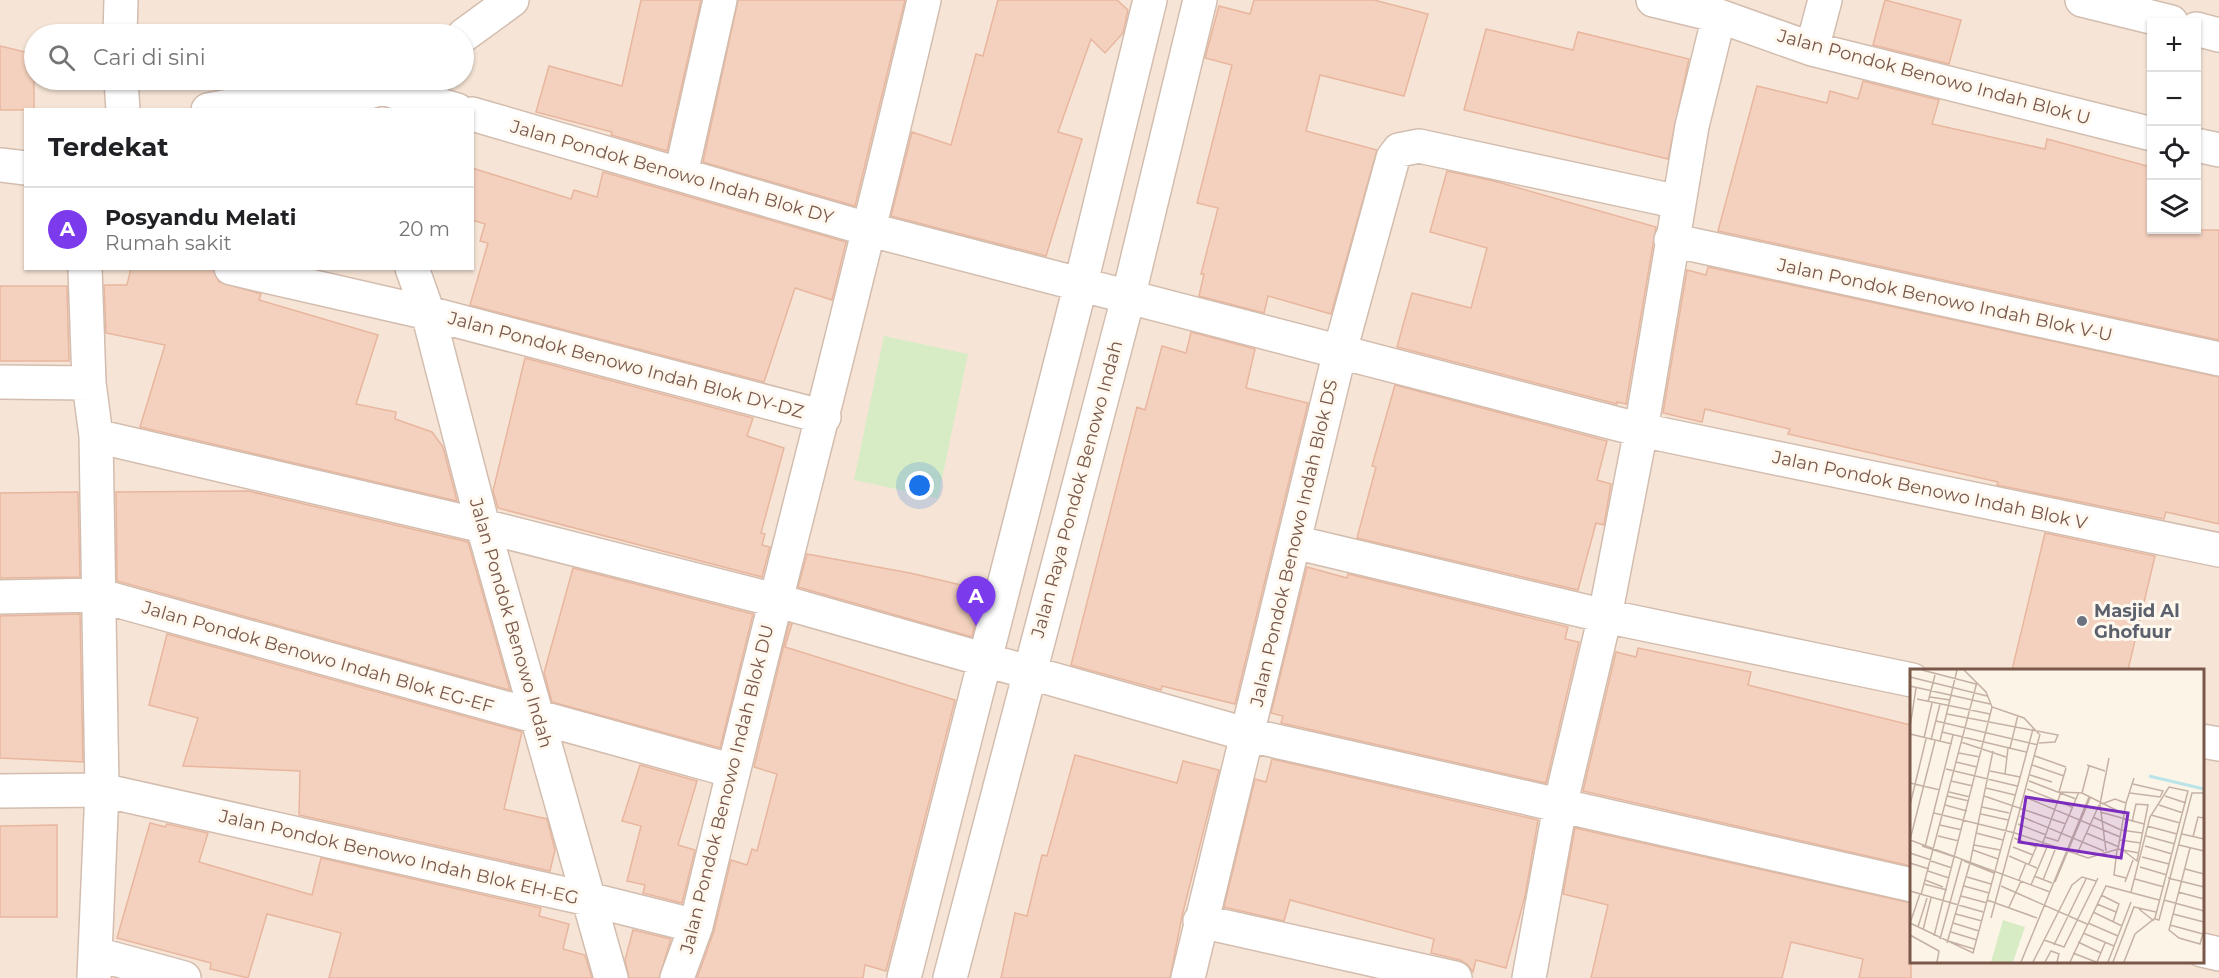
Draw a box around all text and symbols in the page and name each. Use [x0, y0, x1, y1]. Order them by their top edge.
map controls [2147, 18, 2201, 234]
button: + [2147, 18, 2201, 72]
search box [24, 24, 474, 90]
street label: Jalan Pondok Benowo Indah Blok U [1774, 24, 2093, 129]
icon: search [45, 41, 78, 74]
text: Cari di sini [93, 44, 206, 71]
button: − [2147, 72, 2201, 126]
street label: Jalan Pondok Benowo Indah Blok DY [507, 115, 836, 229]
button: locate [2147, 126, 2201, 180]
text: Terdekat [48, 131, 169, 163]
button: layers [2147, 180, 2201, 234]
text: Posyandu Melati [105, 204, 296, 231]
text: A [60, 217, 75, 241]
text: 20 m [399, 217, 450, 241]
text: Rumah sakit [105, 231, 232, 255]
street label: Jalan Pondok Benowo Indah Blok V-U [1774, 253, 2115, 346]
street label: Jalan Pondok Benowo Indah Blok DY-DZ [445, 307, 806, 423]
street label: Jalan Raya Pondok Benowo Indah [1026, 338, 1127, 641]
street label: Jalan Pondok Benowo Indah Blok DS [1245, 377, 1342, 710]
street label: Jalan Pondok Benowo Indah Blok V [1770, 446, 2090, 534]
your location [905, 471, 934, 500]
street label: Jalan Pondok Benowo Indah [464, 495, 557, 750]
pin: A [956, 576, 996, 626]
street label: Jalan Pondok Benowo Indah Blok EG-EF [139, 596, 496, 718]
place label: Masjid Al Ghofuur [2094, 600, 2180, 643]
marker: Masjid Al Ghofuur [2075, 614, 2089, 628]
street label: Jalan Pondok Benowo Indah Blok DU [675, 622, 779, 957]
inset map [1910, 669, 2204, 963]
street label: Jalan Pondok Benowo Indah Blok EH-EG [216, 805, 581, 909]

